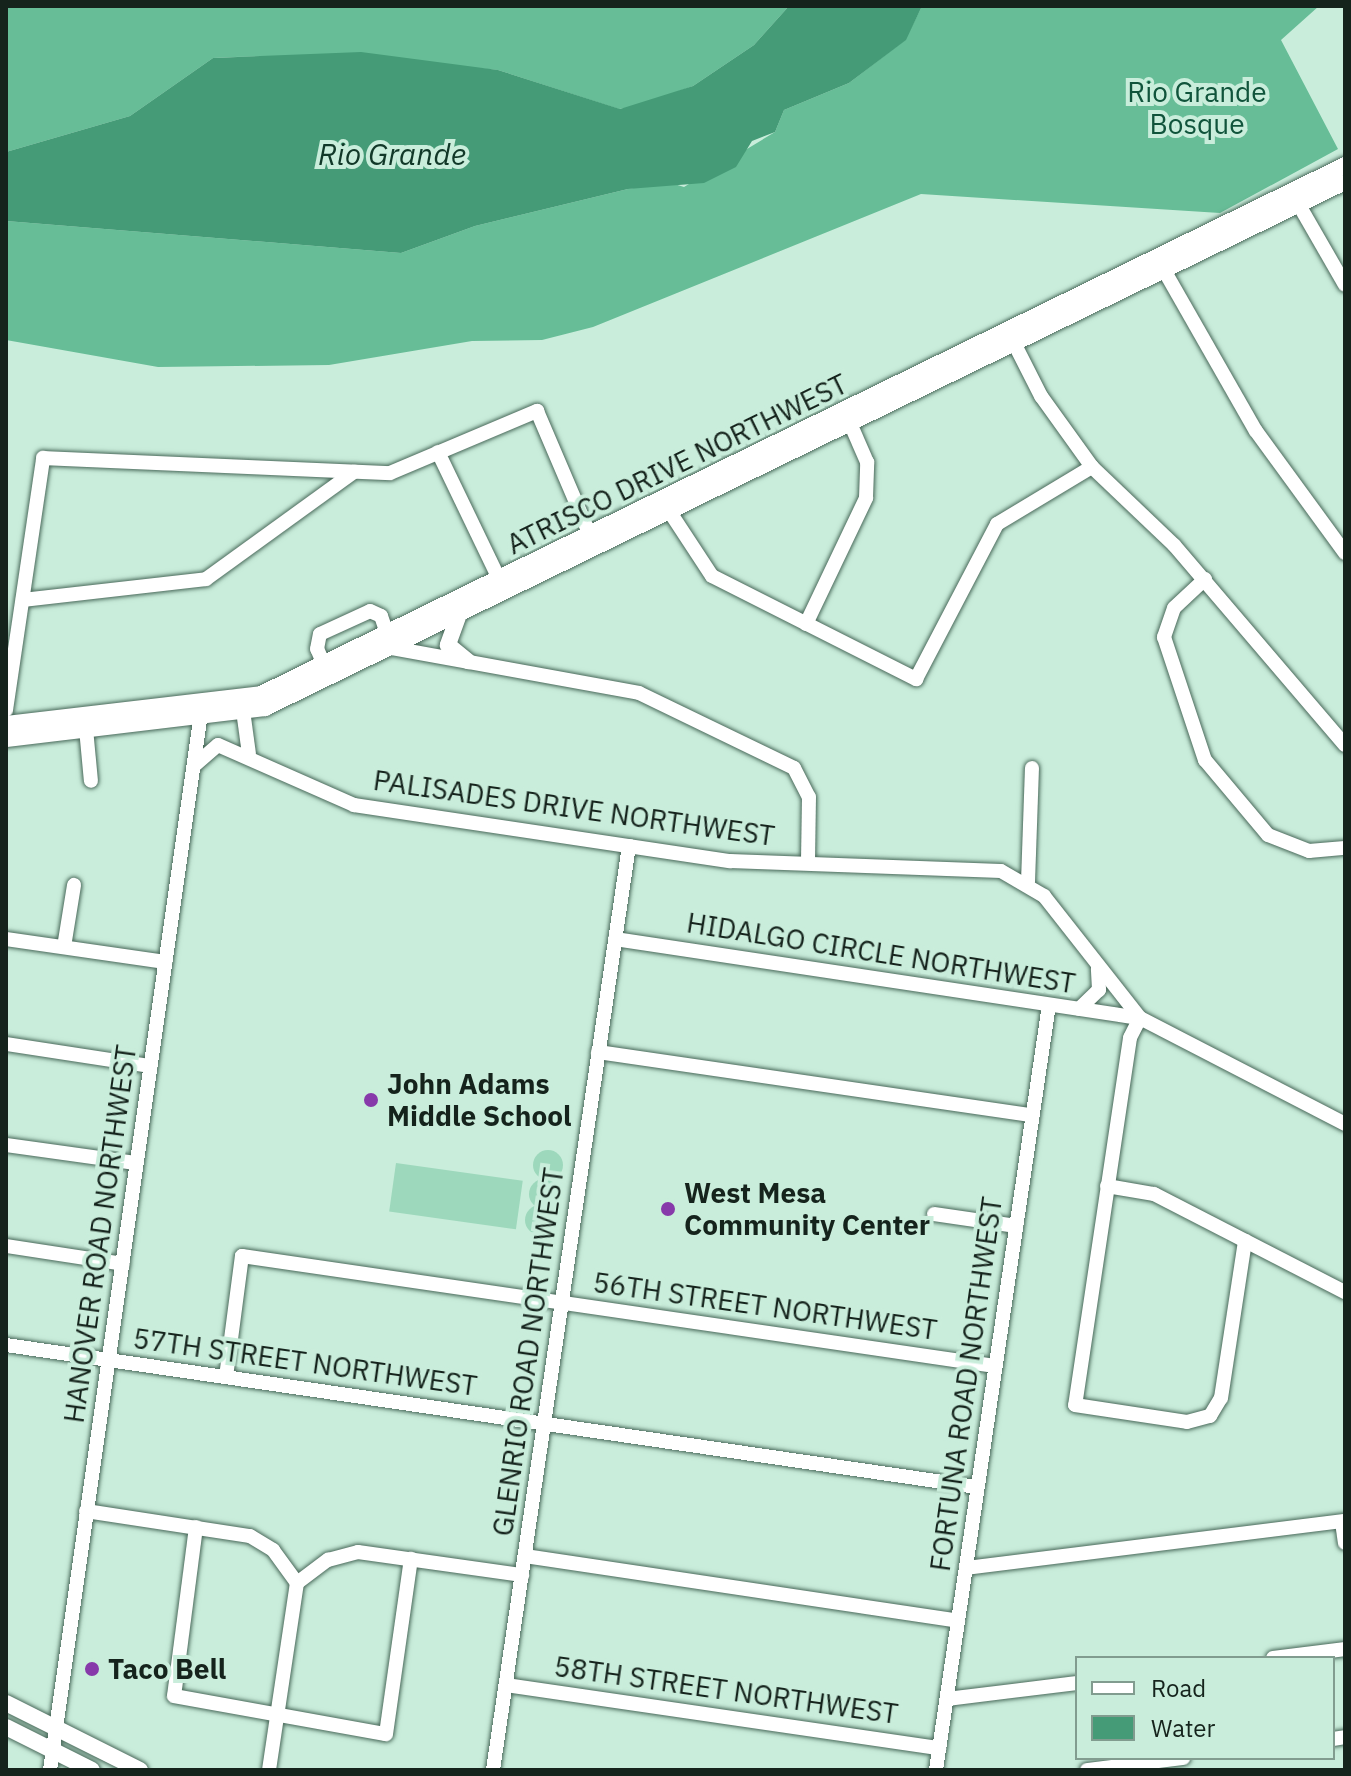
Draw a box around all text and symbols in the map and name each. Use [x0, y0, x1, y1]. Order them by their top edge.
park label: Rio Grande Bosque [1127, 75, 1267, 141]
water label: Rio Grande [318, 136, 466, 172]
street label: ATRISCO DRIVE NORTHWEST [501, 367, 853, 561]
street label: PALISADES DRIVE NORTHWEST [371, 763, 777, 853]
street label: HIDALGO CIRCLE NORTHWEST [684, 906, 1078, 1000]
street label: HANOVER ROAD NORTHWEST [57, 1043, 143, 1425]
place label: John Adams Middle School [387, 1067, 572, 1133]
marker: John Adams Middle School [362, 1091, 380, 1109]
street label: GLENRIO ROAD NORTHWEST [486, 1166, 570, 1538]
place label: West Mesa Community Center [684, 1176, 930, 1242]
street label: FORTUNA ROAD NORTHWEST [923, 1195, 1009, 1573]
marker: West Mesa Community Center [659, 1200, 677, 1218]
street label: 56TH STREET NORTHWEST [591, 1265, 939, 1347]
street label: 57TH STREET NORTHWEST [131, 1321, 479, 1403]
street label: 58TH STREET NORTHWEST [552, 1649, 900, 1731]
place label: Taco Bell [108, 1652, 226, 1686]
legend [1075, 1656, 1335, 1760]
marker: Taco Bell [83, 1660, 101, 1678]
text: Road [1151, 1672, 1206, 1704]
text: Water [1151, 1712, 1215, 1744]

